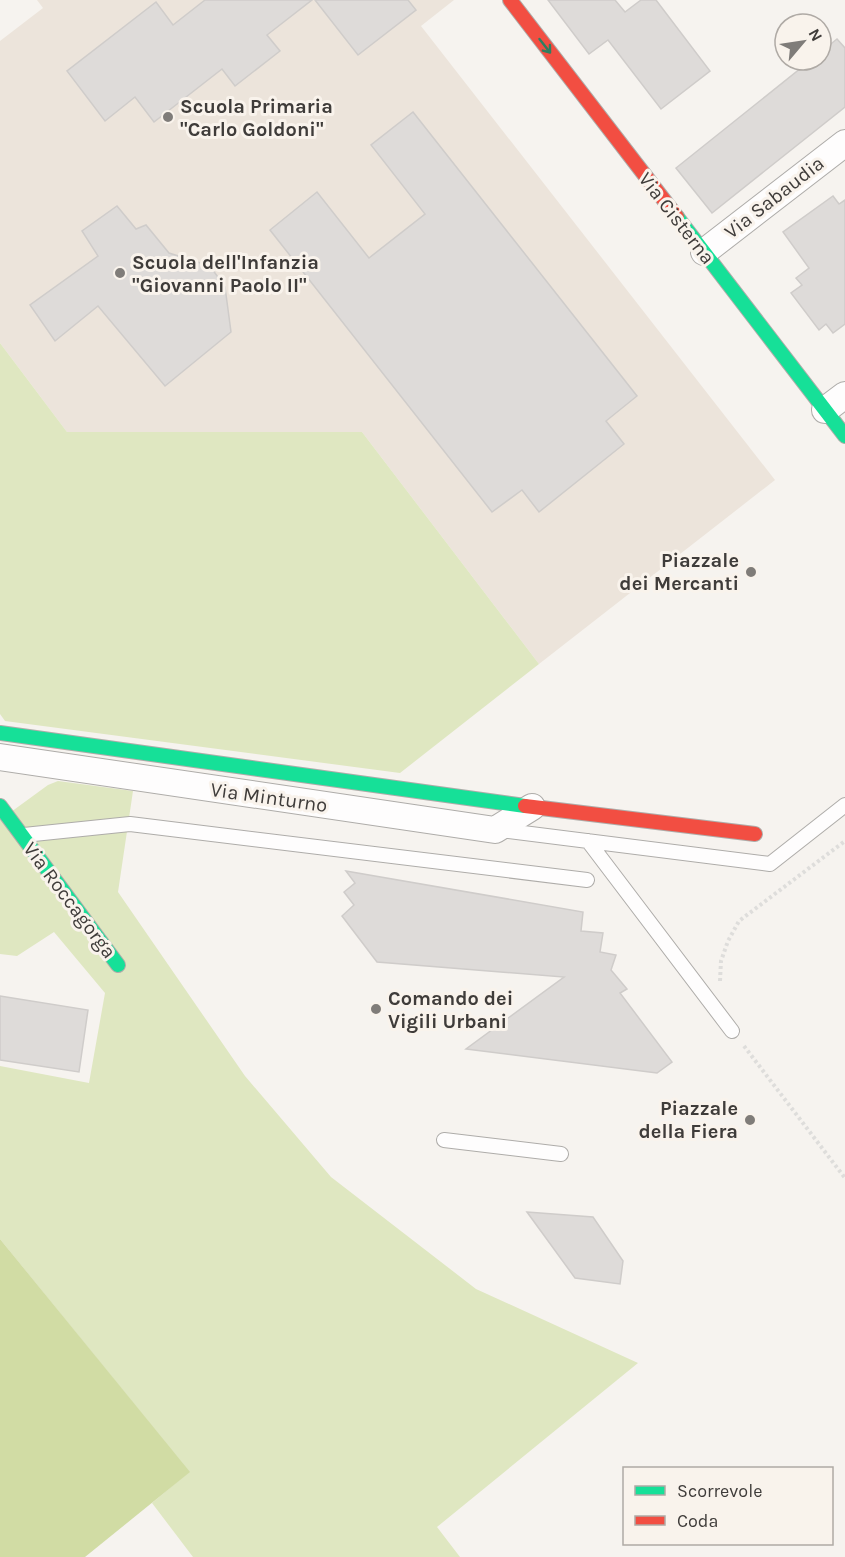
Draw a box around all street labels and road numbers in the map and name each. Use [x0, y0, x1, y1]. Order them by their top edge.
street label: Via Sabaudia [720, 151, 829, 243]
street label: Via Cisterna [634, 168, 719, 269]
street label: Via Minturno [209, 778, 329, 817]
street label: Via Roccagorga [19, 838, 121, 963]

